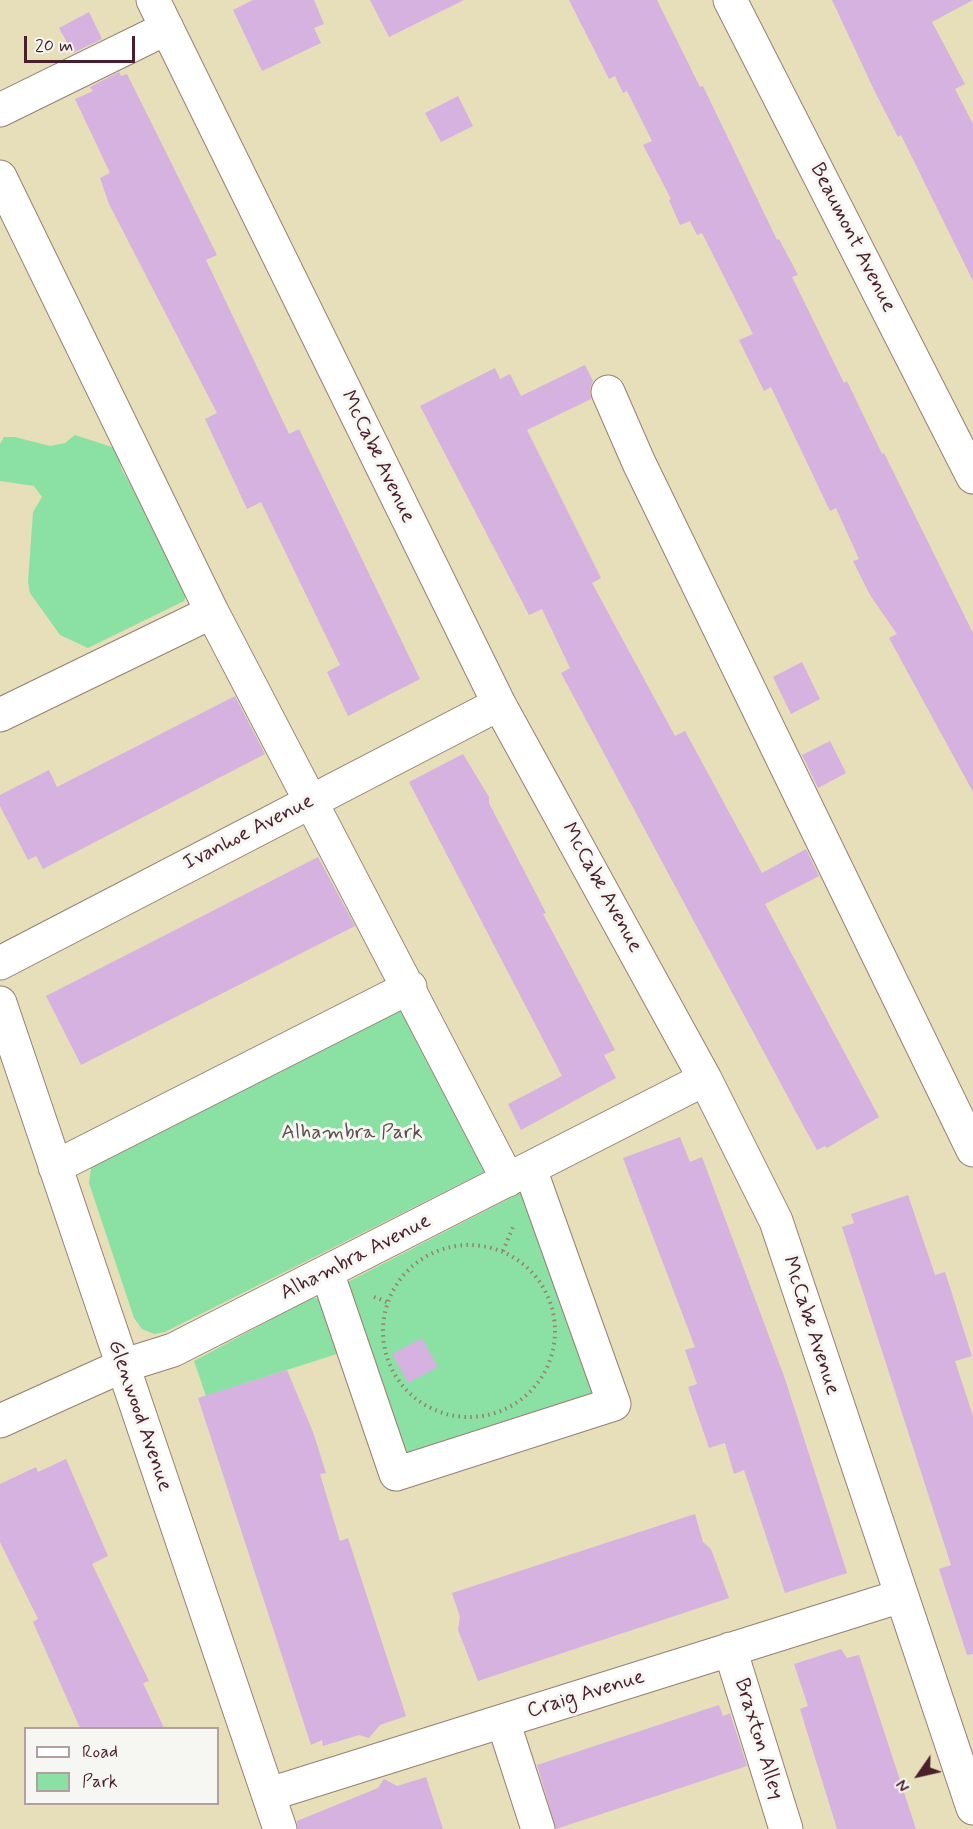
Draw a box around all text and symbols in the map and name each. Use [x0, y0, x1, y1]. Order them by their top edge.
scale bar [27, 24, 138, 62]
text: 20 m [35, 34, 73, 58]
street label: Beaumont Avenue [804, 159, 900, 317]
street label: McCabe Avenue [334, 387, 420, 527]
street label: Ivanhoe Avenue [180, 789, 318, 877]
street label: McCabe Avenue [555, 819, 647, 957]
park label: Alhambra Park [281, 1121, 423, 1147]
street label: Alhambra Avenue [277, 1209, 435, 1307]
street label: McCabe Avenue [776, 1254, 844, 1398]
street label: Glenwood Avenue [101, 1337, 177, 1495]
street label: Craig Avenue [524, 1665, 648, 1725]
street label: Braxton Alley [728, 1675, 788, 1803]
legend [24, 1727, 219, 1805]
text: Road [82, 1740, 118, 1764]
north arrow [889, 1745, 949, 1805]
text: Park [82, 1770, 118, 1794]
text: N [892, 1775, 915, 1796]

